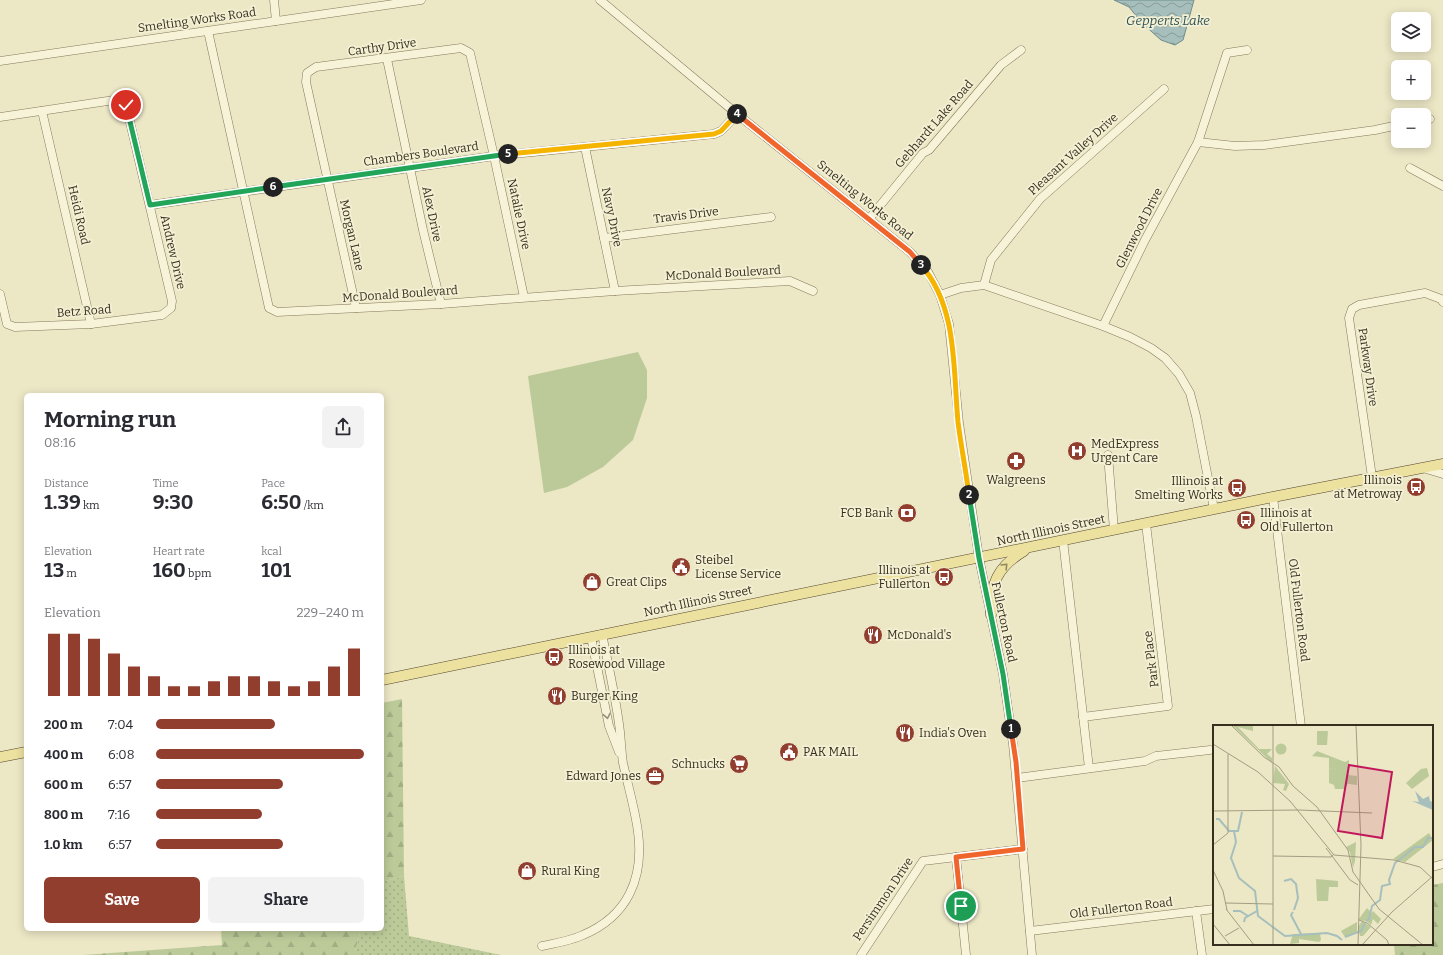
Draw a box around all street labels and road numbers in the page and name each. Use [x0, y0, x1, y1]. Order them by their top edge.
street label: Smelting Works Road [137, 5, 257, 35]
street label: Carthy Drive [347, 35, 417, 59]
street label: Gebhardt Lake Road [892, 77, 976, 171]
street label: Pleasant Valley Drive [1025, 110, 1121, 198]
street label: Chambers Boulevard [362, 139, 480, 169]
street label: Smelting Works Road [814, 157, 916, 243]
street label: Natalie Drive [505, 177, 533, 251]
street label: Heidi Road [65, 184, 93, 246]
street label: Alex Drive [419, 185, 445, 243]
street label: Glenwood Drive [1113, 185, 1165, 271]
street label: Navy Drive [599, 186, 625, 248]
street label: Morgan Lane [337, 198, 367, 272]
street label: Travis Drive [653, 204, 719, 226]
street label: Andrew Drive [158, 213, 188, 291]
street label: McDonald Boulevard [665, 263, 781, 283]
street label: McDonald Boulevard [342, 283, 458, 305]
street label: Betz Road [56, 302, 112, 320]
street label: Parkway Drive [1356, 327, 1380, 407]
street label: North Illinois Street [996, 512, 1107, 548]
street label: Old Fullerton Road [1286, 558, 1312, 662]
street label: Fullerton Road [989, 580, 1019, 664]
street label: North Illinois Street [643, 583, 754, 619]
street label: Park Place [1141, 630, 1161, 688]
street label: Persimmon Drive [850, 855, 916, 943]
street label: Old Fullerton Road [1069, 895, 1173, 921]

